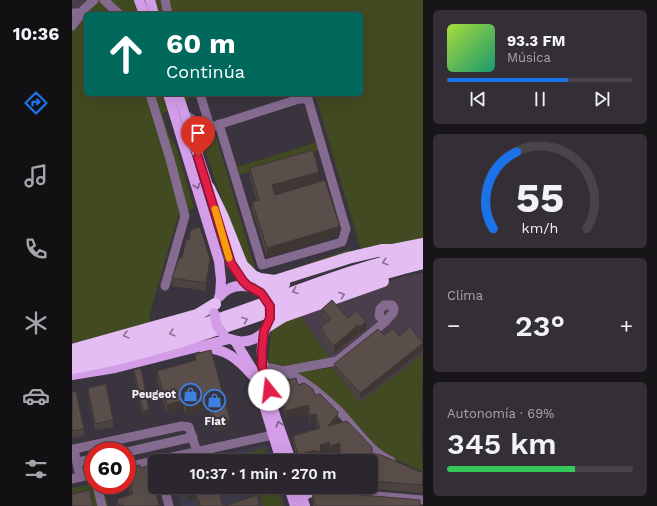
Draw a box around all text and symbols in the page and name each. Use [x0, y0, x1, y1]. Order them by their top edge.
text: 10:36 [13, 23, 59, 44]
text: 60 m [166, 27, 236, 60]
icon: ahead [100, 28, 152, 80]
text: 93.3 FM [507, 32, 565, 50]
text: Música [507, 50, 551, 65]
text: Continúa [166, 61, 245, 82]
icon: previous [467, 88, 489, 110]
icon: pause [529, 88, 551, 110]
icon: next [591, 88, 613, 110]
icon: directions [22, 89, 50, 117]
pin [181, 116, 215, 157]
icon: arrive [187, 122, 209, 144]
icon: music [22, 162, 50, 190]
text: 55 [516, 173, 564, 222]
one-way arrow [192, 182, 201, 189]
text: km/h [522, 220, 558, 236]
icon: phone [22, 235, 50, 263]
one-way arrow [382, 257, 389, 266]
one-way arrow [292, 286, 299, 295]
text: Clima [447, 288, 483, 303]
one-way arrow [339, 292, 346, 300]
text: 23° [515, 308, 565, 343]
icon: climate [22, 309, 50, 337]
text: − [447, 313, 460, 338]
text: + [620, 313, 633, 338]
one-way arrow [241, 317, 248, 325]
one-way arrow [169, 328, 176, 337]
one-way arrow [123, 330, 130, 339]
position arrow [248, 369, 290, 411]
shop icon: Peugeot [178, 381, 204, 407]
icon: car [22, 382, 50, 410]
place label: Peugeot [132, 388, 176, 401]
shop icon: Fiat [202, 388, 228, 414]
text: Autonomía · 69% [447, 406, 554, 421]
place label: Fiat [205, 415, 226, 428]
one-way arrow [275, 420, 284, 427]
text: 345 km [447, 426, 557, 461]
speed limit sign: 60 [84, 442, 136, 494]
icon: filters [22, 455, 50, 483]
text: 10:37 · 1 min · 270 m [190, 465, 336, 483]

